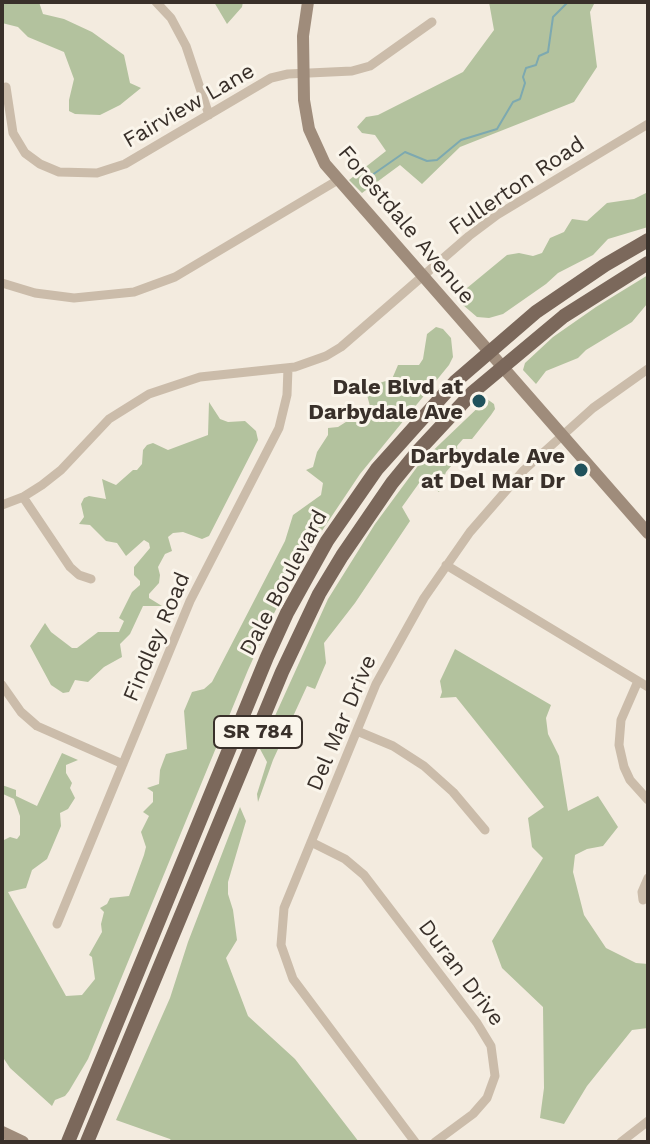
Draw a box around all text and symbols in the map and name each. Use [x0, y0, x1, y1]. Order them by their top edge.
street label: Fairview Lane [119, 58, 259, 154]
street label: Fullerton Road [444, 131, 590, 241]
street label: Forestdale Avenue [332, 140, 480, 310]
place label: Dale Blvd at Darbydale Ave [308, 375, 463, 426]
marker: Dale Blvd at Darbydale Ave [470, 392, 488, 410]
place label: Darbydale Ave at Del Mar Dr [410, 444, 565, 496]
marker: Darbydale Ave at Del Mar Dr [572, 461, 590, 479]
street label: Dale Boulevard [234, 505, 334, 661]
street label: Findley Road [118, 568, 196, 706]
street label: Del Mar Drive [302, 651, 382, 795]
road number: SR 784 [214, 716, 302, 748]
street label: Duran Drive [412, 915, 510, 1031]

